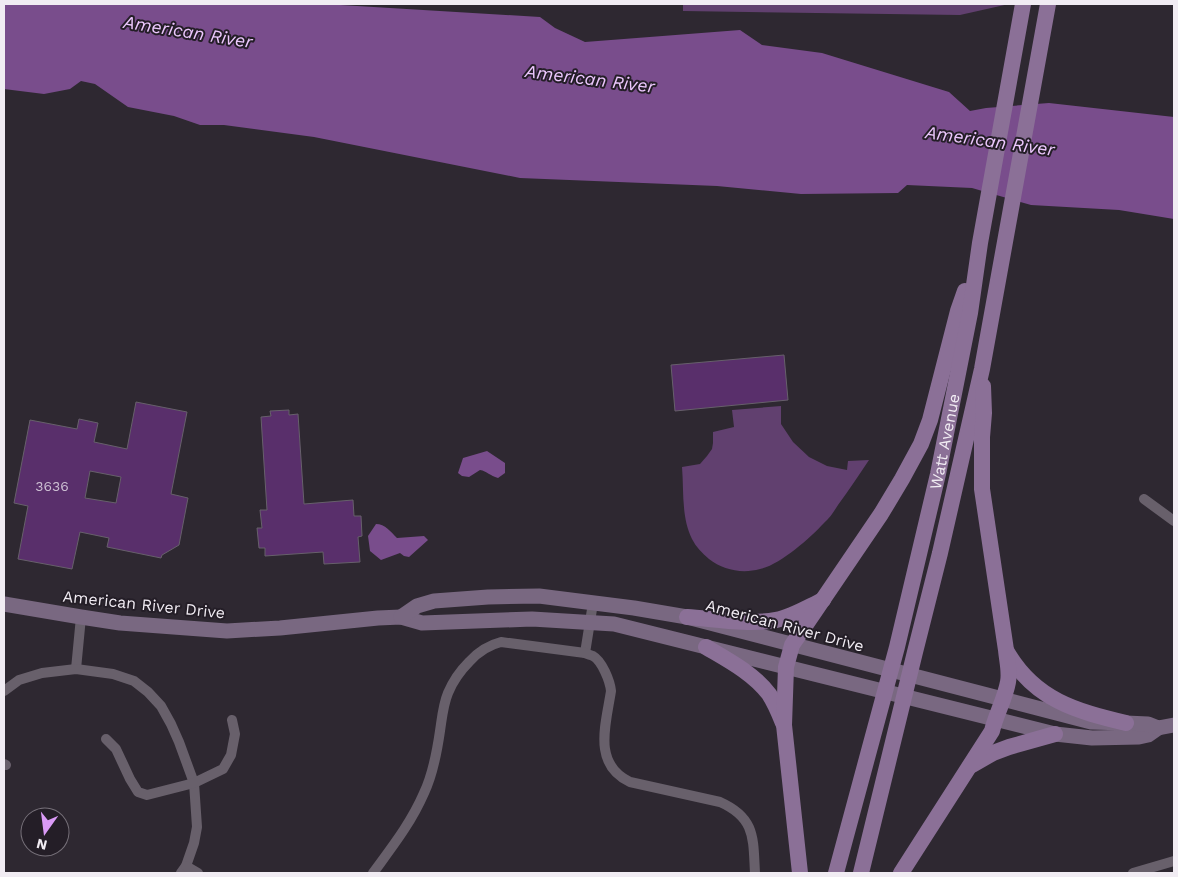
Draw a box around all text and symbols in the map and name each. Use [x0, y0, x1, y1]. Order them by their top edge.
water label: American River [121, 11, 255, 52]
water label: American River [523, 60, 657, 97]
water label: American River [923, 121, 1057, 160]
street label: Watt Avenue [926, 392, 964, 491]
house number: 3636 [35, 478, 69, 494]
street label: American River Drive [62, 587, 226, 622]
street label: American River Drive [704, 595, 866, 656]
north arrow [20, 807, 70, 857]
text: N [35, 836, 49, 854]

